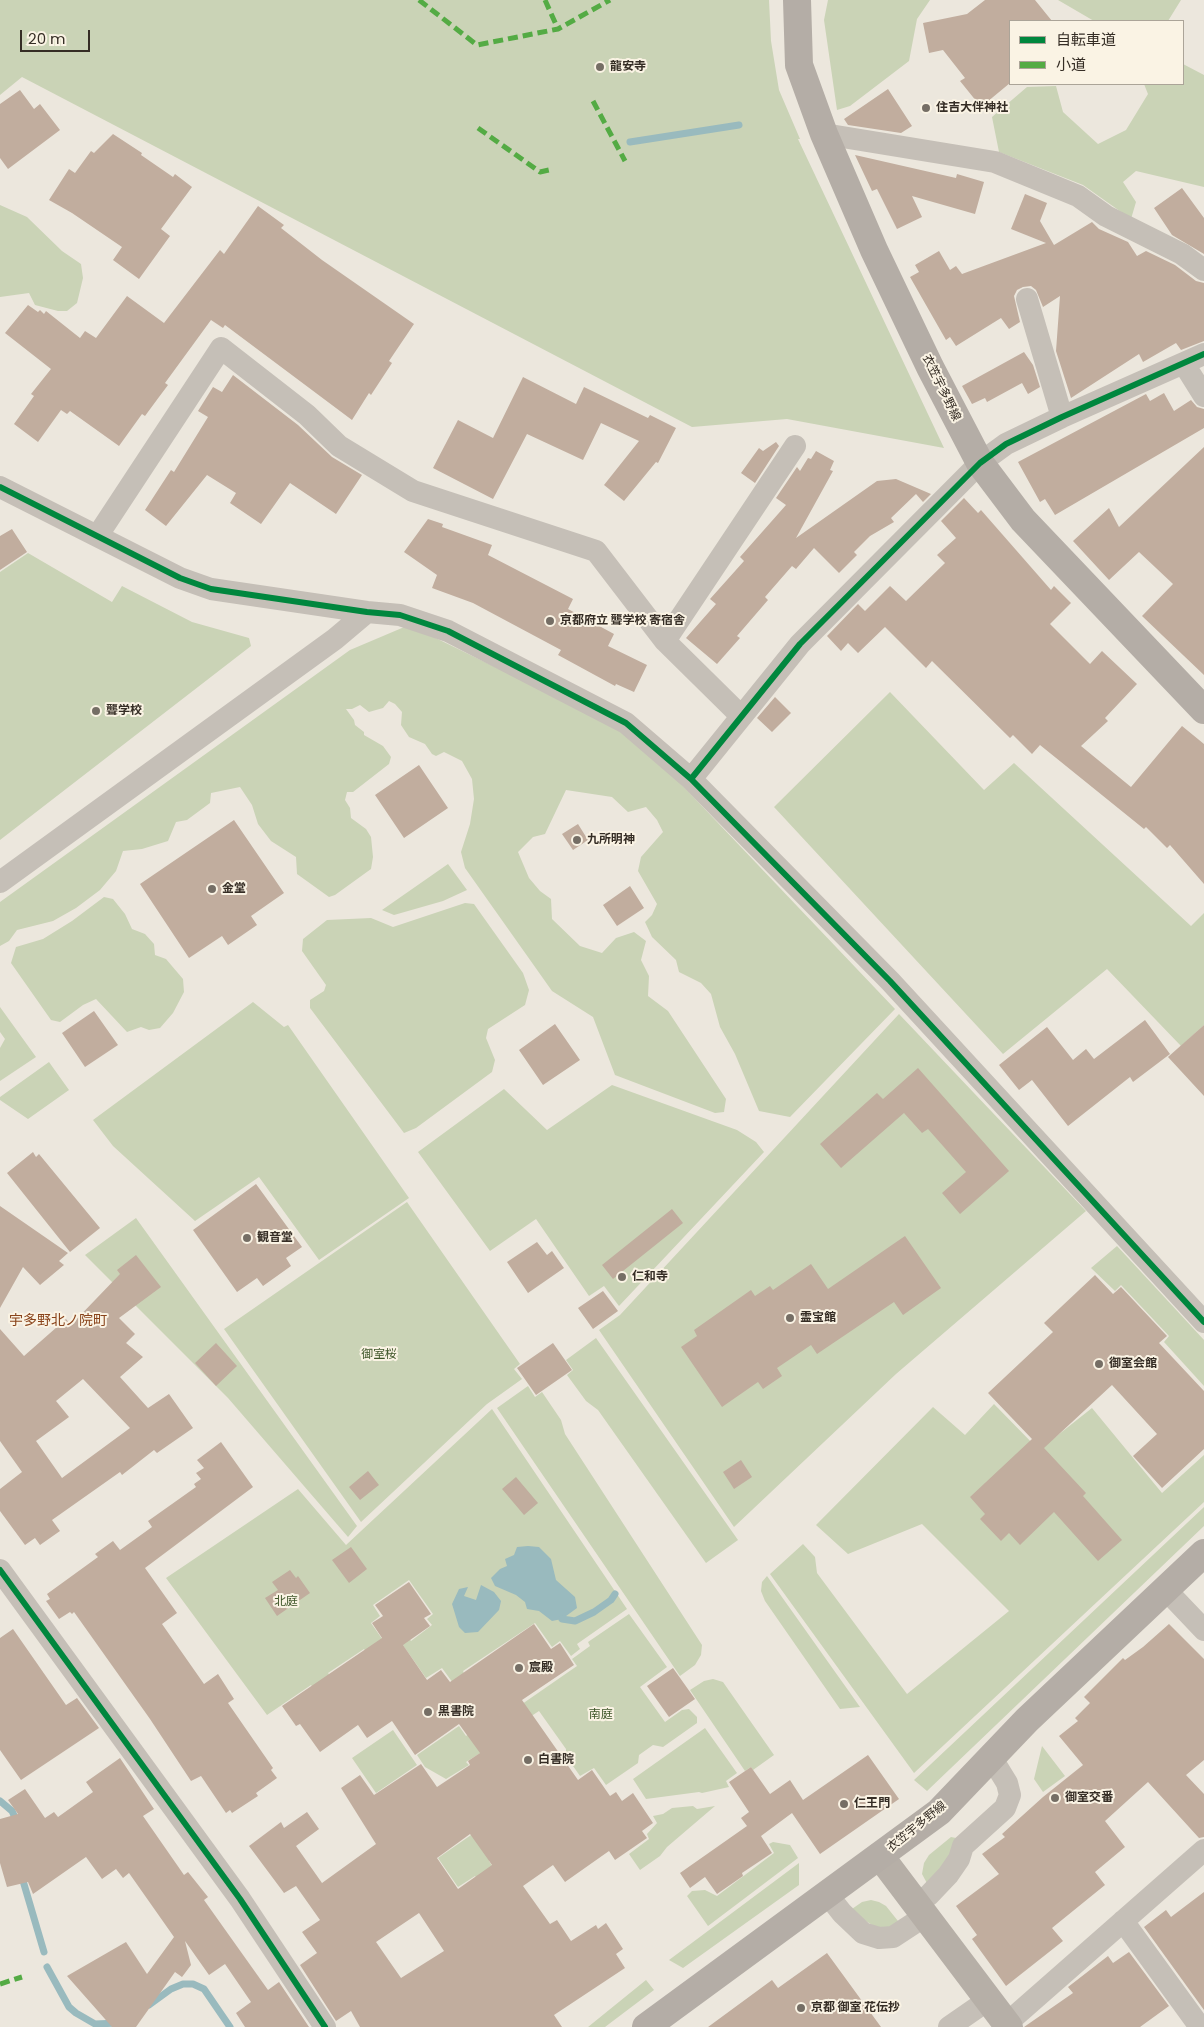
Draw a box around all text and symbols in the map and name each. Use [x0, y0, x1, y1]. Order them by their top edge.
scale bar [22, 20, 92, 52]
legend [1009, 20, 1184, 85]
text: 20 m [28, 28, 66, 49]
text: 自転車道 [1056, 29, 1116, 50]
text: 小道 [1056, 54, 1086, 75]
place label: 龍安寺 [610, 60, 646, 74]
marker: 龍安寺 [594, 61, 606, 73]
place label: 住吉大伴神社 [936, 101, 1008, 115]
marker: 住吉大伴神社 [920, 102, 932, 114]
street label: 衣笠宇多野線 [919, 352, 963, 424]
place label: 京都府立 聾学校 寄宿舎 [560, 614, 685, 628]
marker: 京都府立 聾学校 寄宿舎 [544, 615, 556, 627]
place label: 聾学校 [106, 704, 142, 718]
marker: 聾学校 [90, 705, 102, 717]
place label: 九所明神 [587, 833, 635, 847]
marker: 九所明神 [571, 834, 583, 846]
place label: 金堂 [222, 882, 246, 896]
marker: 金堂 [206, 883, 218, 895]
place label: 観音堂 [257, 1231, 293, 1245]
marker: 観音堂 [241, 1232, 253, 1244]
place label: 仁和寺 [632, 1270, 668, 1284]
marker: 仁和寺 [616, 1271, 628, 1283]
place label: 霊宝館 [800, 1311, 836, 1325]
marker: 霊宝館 [784, 1312, 796, 1324]
district label: 宇多野北ノ院町 [9, 1313, 107, 1329]
park label: 御室桜 [361, 1348, 397, 1362]
place label: 御室会館 [1109, 1357, 1157, 1371]
marker: 御室会館 [1093, 1358, 1105, 1370]
park label: 北庭 [274, 1595, 298, 1609]
place label: 宸殿 [529, 1661, 553, 1675]
marker: 宸殿 [513, 1662, 525, 1674]
place label: 黒書院 [438, 1705, 474, 1719]
marker: 黒書院 [422, 1706, 434, 1718]
park label: 南庭 [589, 1708, 613, 1722]
place label: 白書院 [538, 1753, 574, 1767]
marker: 白書院 [522, 1754, 534, 1766]
place label: 御室交番 [1065, 1791, 1113, 1805]
marker: 御室交番 [1049, 1792, 1061, 1804]
place label: 仁王門 [854, 1797, 890, 1811]
marker: 仁王門 [838, 1798, 850, 1810]
street label: 衣笠宇多野線 [884, 1799, 950, 1855]
place label: 京都 御室 花伝抄 [811, 2001, 900, 2015]
marker: 京都 御室 花伝抄 [795, 2002, 807, 2014]

